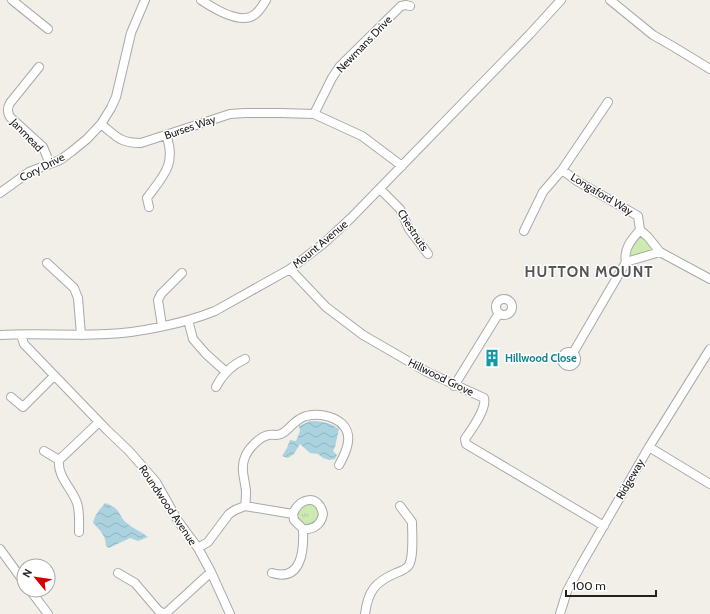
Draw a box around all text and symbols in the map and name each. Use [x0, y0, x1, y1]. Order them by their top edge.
street label: Newmans Drive [333, 12, 395, 75]
street label: Burses Way [162, 112, 218, 142]
street label: Janmead [7, 115, 46, 155]
street label: Cory Drive [17, 150, 67, 184]
street label: Longaford Way [568, 170, 636, 218]
street label: Chestnuts [394, 207, 432, 254]
street label: Mount Avenue [290, 217, 351, 271]
district label: HUTTON MOUNT [524, 263, 654, 281]
building icon: Hillwood Close [482, 348, 502, 368]
place label: Hillwood Close [505, 351, 577, 365]
street label: Hillwood Grove [406, 355, 476, 399]
street label: Ridgeway [613, 456, 647, 502]
street label: Roundwood Avenue [136, 462, 200, 548]
north arrow [16, 558, 56, 598]
text: N [19, 566, 35, 580]
scale bar [566, 572, 656, 598]
text: 100 m [572, 578, 606, 593]

